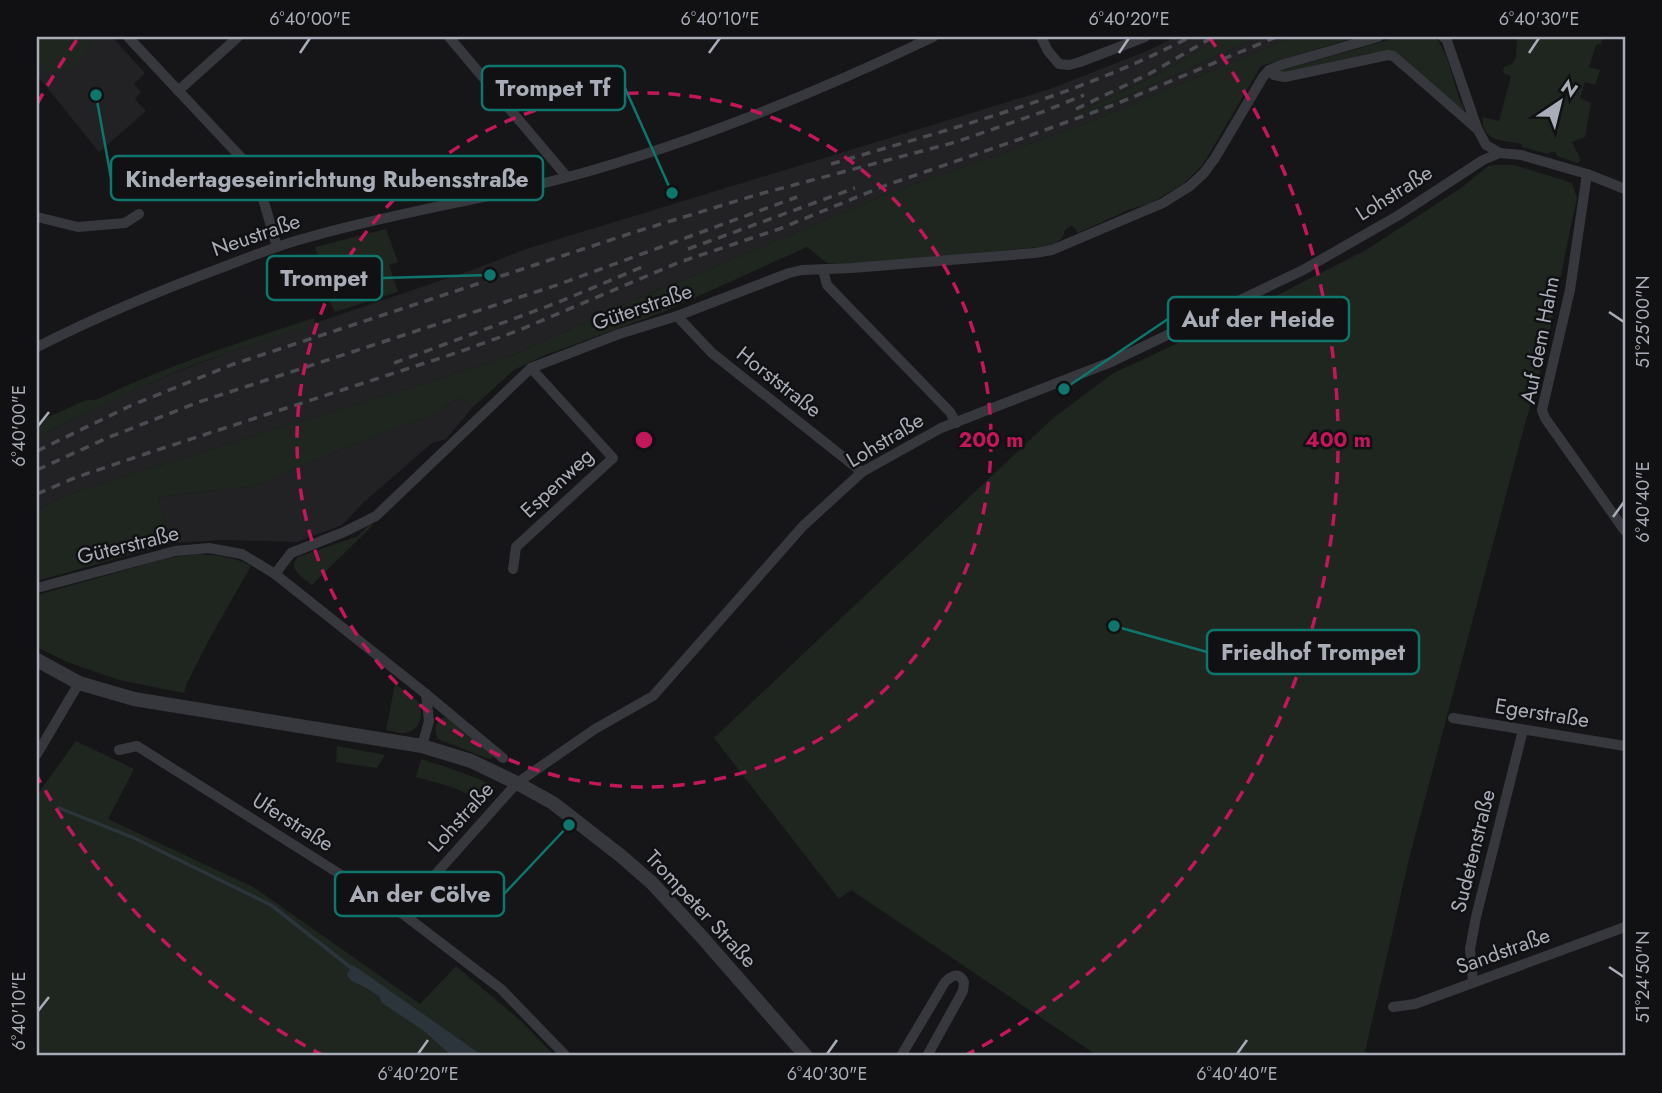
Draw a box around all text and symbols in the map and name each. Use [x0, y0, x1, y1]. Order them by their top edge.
text: 6°40'00"E [269, 6, 351, 32]
text: 6°40'10"E [681, 6, 759, 32]
text: 6°40'20"E [1088, 6, 1170, 32]
text: 6°40'30"E [1499, 6, 1579, 32]
callout: Trompet Tf [482, 66, 625, 110]
north arrow [1526, 66, 1596, 136]
text: Trompet Tf [496, 71, 612, 105]
text: N [1556, 73, 1583, 104]
callout: Kindertageseinrichtung Rubensstraße [111, 156, 543, 200]
street label: Lohstraße [1350, 158, 1438, 228]
text: Kindertageseinrichtung Rubensstraße [125, 162, 529, 196]
street label: Neustraße [208, 206, 304, 264]
callout: Trompet [267, 256, 382, 300]
text: Trompet [280, 261, 368, 295]
street label: Auf dem Hahn [1513, 274, 1567, 406]
street label: Güterstraße [588, 276, 696, 338]
text: 51°25'00"N [1630, 276, 1656, 368]
callout: Auf der Heide [1168, 297, 1349, 341]
text: Auf der Heide [1180, 302, 1335, 336]
street label: Horststraße [730, 339, 828, 425]
text: 6°40'00"E [6, 385, 32, 467]
street label: Lohstraße [841, 405, 929, 475]
text: 200 m [958, 425, 1024, 455]
text: 400 m [1305, 425, 1371, 455]
centre of rings [632, 428, 656, 452]
street label: Espenweg [514, 441, 600, 525]
text: 6°40'40"E [1630, 461, 1656, 543]
street label: Güterstraße [74, 518, 182, 572]
callout: Friedhof Trompet [1207, 630, 1419, 674]
text: Friedhof Trompet [1221, 635, 1406, 669]
street label: Egerstraße [1493, 691, 1591, 735]
street label: Lohstraße [421, 775, 501, 859]
street label: Uferstraße [247, 785, 340, 859]
street label: Sudetenstraße [1443, 786, 1503, 916]
street label: Trompeter Straße [638, 843, 764, 975]
callout: An der Cölve [335, 872, 504, 916]
text: An der Cölve [348, 877, 491, 911]
street label: Sandstraße [1452, 920, 1554, 982]
text: 51°24'50"N [1630, 931, 1656, 1023]
text: 6°40'10"E [6, 972, 32, 1050]
text: 6°40'20"E [377, 1061, 459, 1087]
text: 6°40'30"E [787, 1061, 867, 1087]
text: 6°40'40"E [1196, 1061, 1278, 1087]

